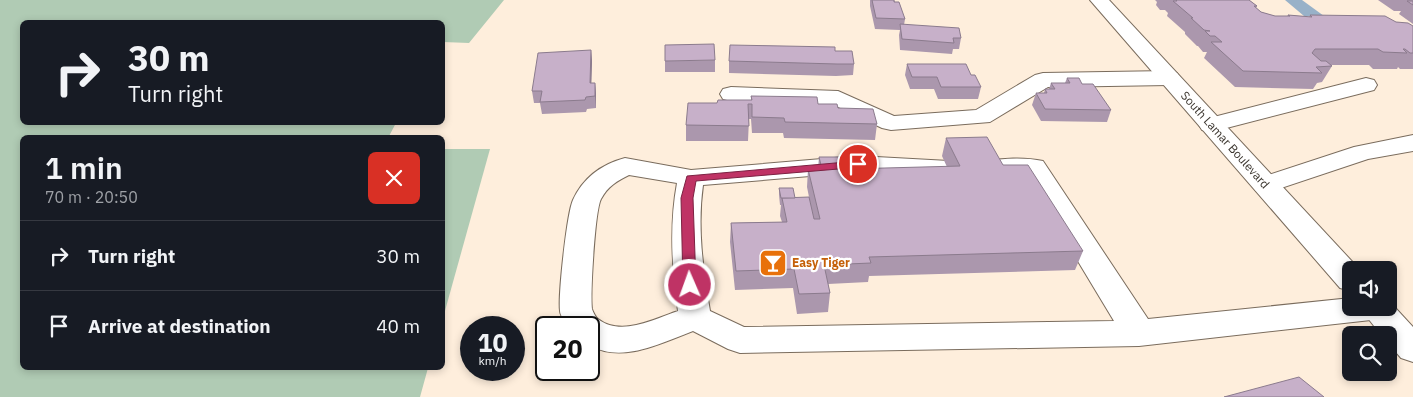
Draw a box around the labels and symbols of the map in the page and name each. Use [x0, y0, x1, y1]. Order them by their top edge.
street label: South Lamar Boulevard [1178, 88, 1273, 191]
pin [837, 143, 879, 185]
bar icon: Easy Tiger [758, 248, 788, 278]
place label: Easy Tiger [792, 255, 850, 270]
position arrow [663, 258, 715, 310]
speed limit sign: 20 [535, 316, 600, 381]

